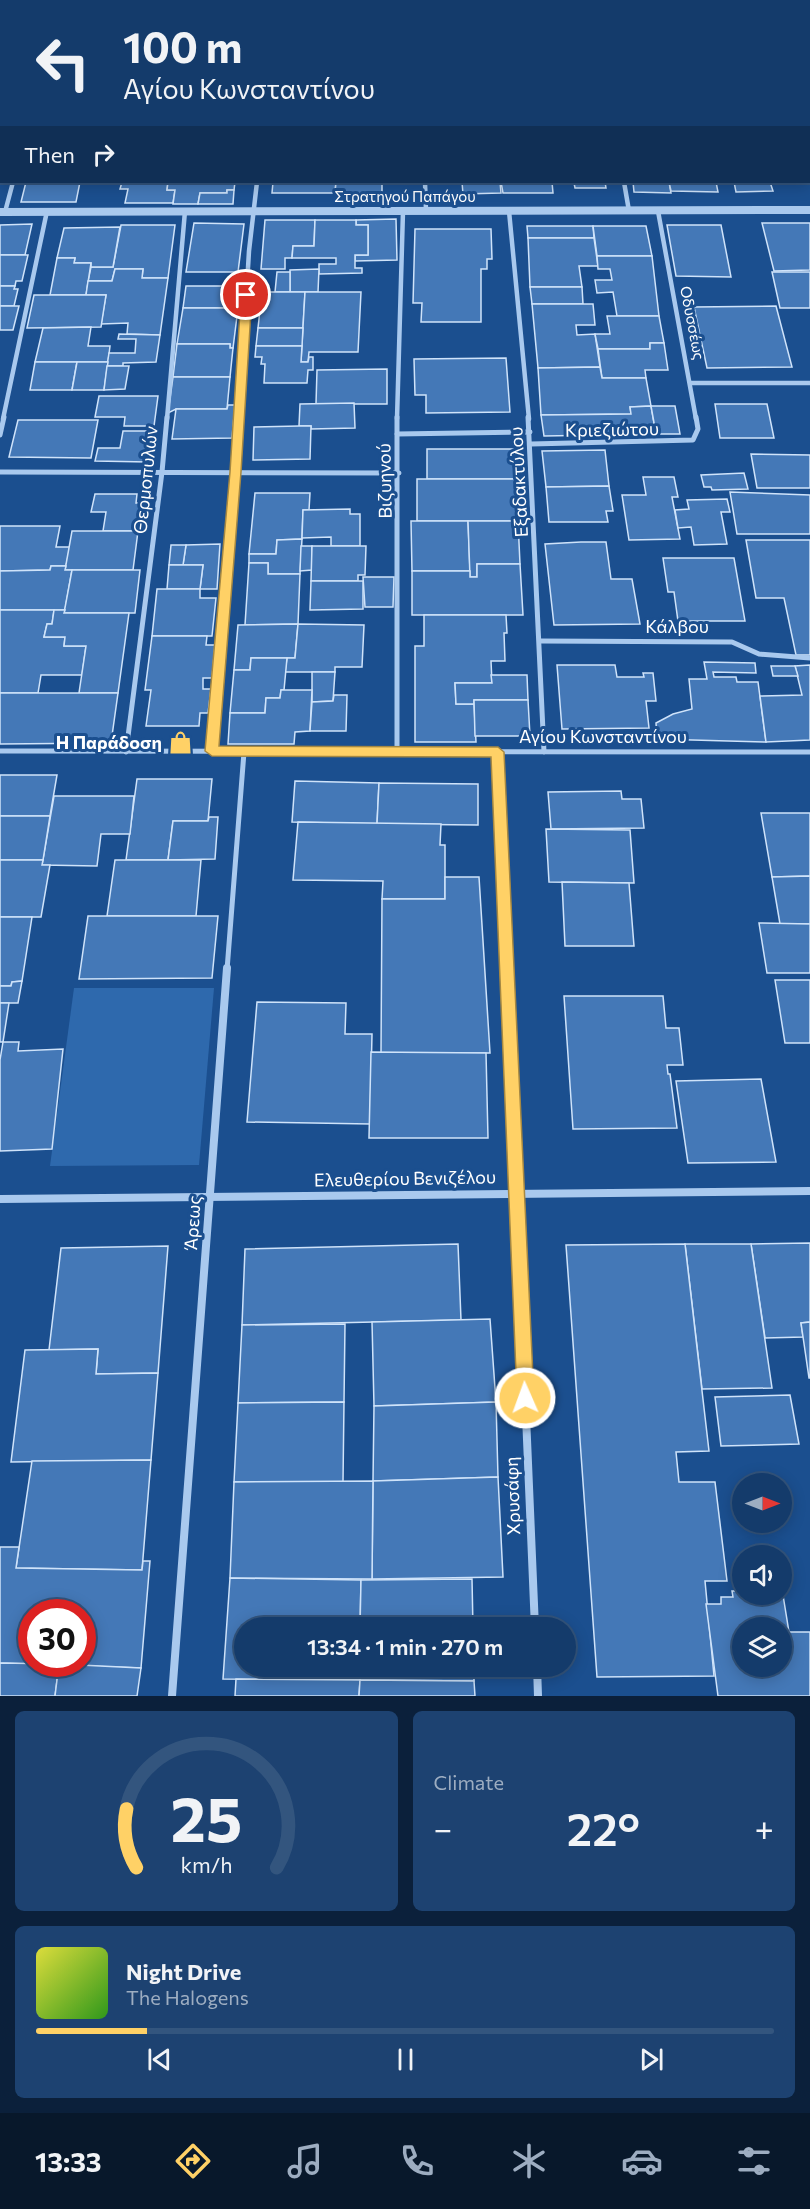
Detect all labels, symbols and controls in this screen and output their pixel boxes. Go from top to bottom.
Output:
text: 100 m [123,20,243,72]
icon: left [24,24,102,102]
text: Αγίου Κωνσταντίνου [123,72,375,105]
icon: right [87,138,120,171]
text: Then [24,141,75,168]
street label: Στρατηγού Παπάγου [334,187,476,205]
pin [220,269,271,320]
icon: arrive [229,278,262,311]
street label: Οδυσσέως [677,284,709,361]
street label: Κριεζιώτου [565,417,659,441]
street label: Θερμοπυλών [128,425,162,535]
street label: Εξαδακτύλου [504,426,532,538]
street label: Βιζυηνού [372,443,396,519]
street label: Κάλβου [645,615,709,637]
street label: Αγίου Κωνσταντίνου [519,725,687,747]
shop icon: Η Παράδοση [167,730,193,756]
place label: Η Παράδοση [56,731,162,753]
street label: Ελευθερίου Βενιζέλου [314,1165,496,1191]
street label: Άρεως [179,1195,205,1252]
position arrow [493,1366,557,1430]
street label: Χρυσάφη [500,1456,524,1536]
north arrow [732,1473,792,1533]
map controls [732,1473,792,1677]
button: sound [732,1545,792,1605]
speed limit sign: 30 [18,1599,96,1677]
button: layers [732,1617,792,1677]
text: 13:34 · 1 min · 270 m [307,1633,503,1660]
text: Climate [434,1770,504,1794]
text: 25 [170,1779,242,1855]
text: 22° [567,1800,640,1855]
text: − [434,1807,452,1848]
text: + [755,1807,774,1848]
text: km/h [180,1851,232,1877]
text: Night Drive [126,1958,241,1985]
text: The Halogens [126,1985,249,2009]
icon: previous [143,2043,176,2076]
icon: pause [389,2043,422,2076]
icon: next [635,2043,668,2076]
icon: directions [172,2140,214,2182]
icon: music [284,2140,326,2182]
icon: phone [396,2140,438,2182]
icon: climate [508,2140,550,2182]
icon: car [621,2140,663,2182]
icon: filters [733,2140,775,2182]
text: 13:33 [35,2145,101,2178]

